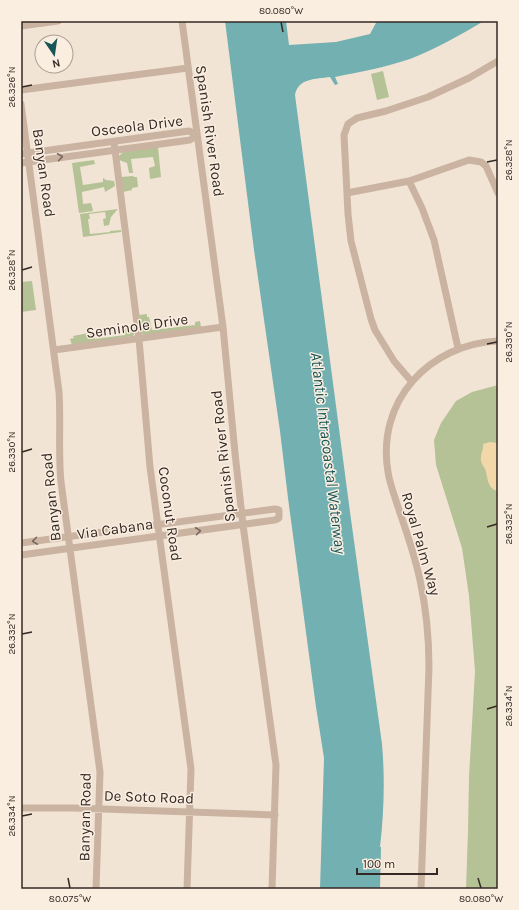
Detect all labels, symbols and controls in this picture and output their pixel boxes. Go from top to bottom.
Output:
text: 80.080°W [259,5,303,17]
north arrow [34,34,74,74]
text: N [51,56,61,70]
street label: Spanish River Road [192,64,228,198]
text: 26.326°N [6,67,18,107]
street label: Osceola Drive [90,111,184,141]
street label: Banyan Road [29,128,59,218]
text: 26.328°N [503,139,515,181]
one-way arrow [57,153,63,162]
text: 26.328°N [6,249,18,291]
street label: Seminole Drive [85,310,189,342]
text: 26.330°N [503,321,515,363]
water label: Atlantic Intracoastal Waterway [307,351,350,556]
street label: Spanish River Road [207,389,239,523]
text: 26.330°N [6,431,18,473]
street label: Banyan Road [37,452,65,542]
street label: Coconut Road [154,466,186,562]
street label: Royal Palm Way [398,490,444,598]
text: 26.332°N [503,503,515,545]
street label: Via Cabana [76,515,154,543]
one-way arrow [195,527,201,536]
one-way arrow [32,536,38,545]
text: 26.332°N [6,613,18,655]
text: 26.334°N [503,686,515,726]
street label: Banyan Road [75,772,95,862]
street label: De Soto Road [104,786,194,808]
text: 26.334°N [6,796,18,836]
scale bar [357,850,437,876]
text: 100 m [363,857,395,871]
text: 80.075°W [49,893,91,905]
text: 80.080°W [459,893,503,905]

